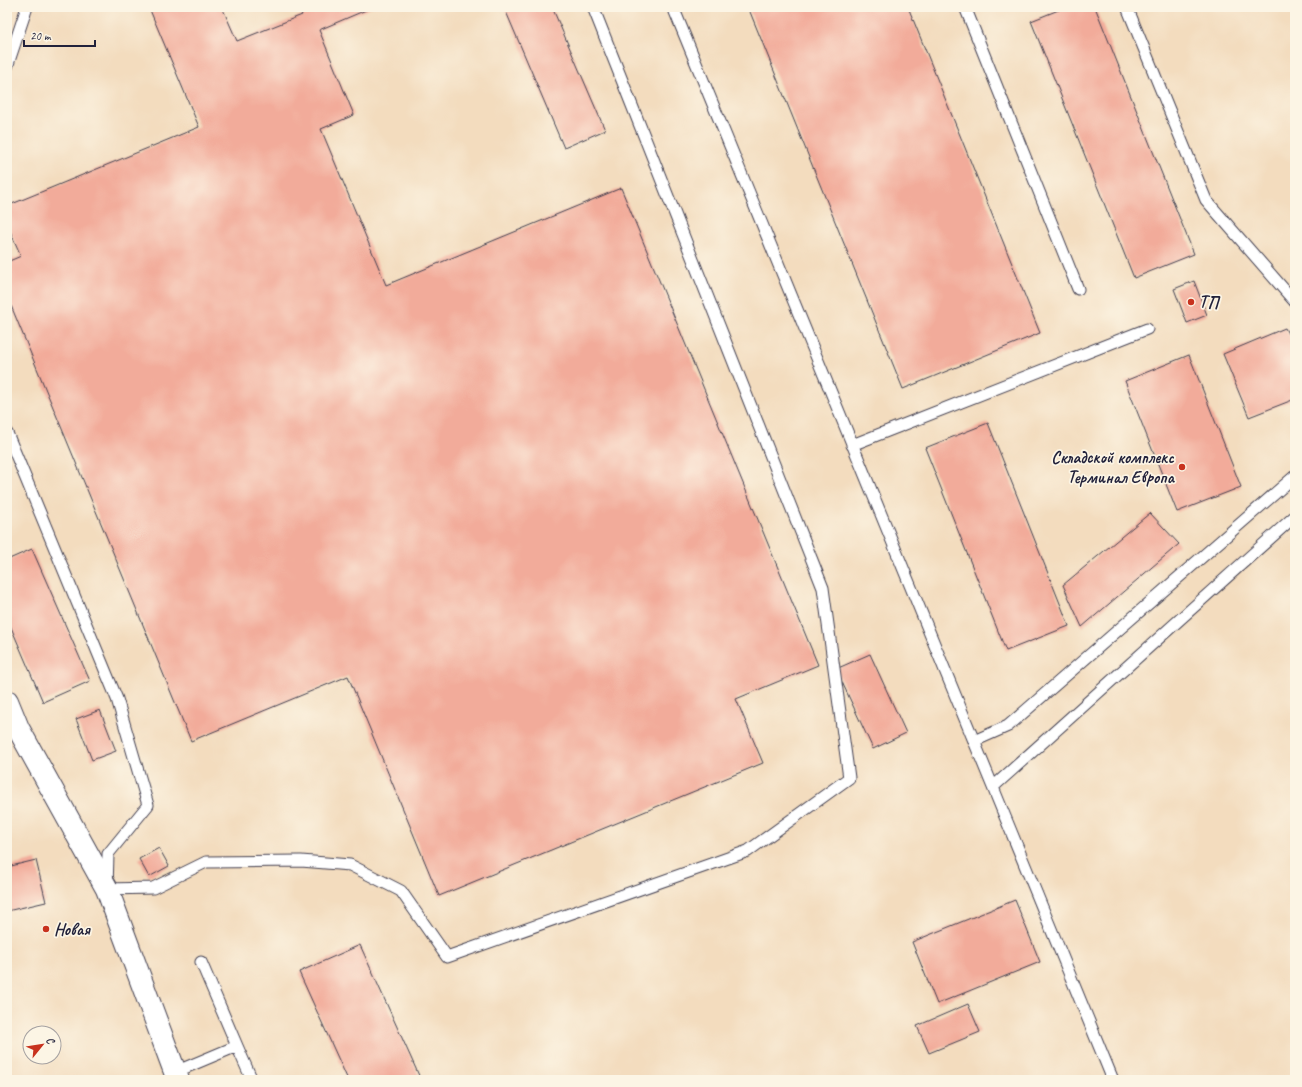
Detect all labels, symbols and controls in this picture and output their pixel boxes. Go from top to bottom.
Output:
scale bar [24,22,95,48]
text: 20 m [30,28,52,44]
place label: ТП [1199,292,1221,313]
marker: ТП [1186,297,1196,307]
place label: Складской комплекс Терминал Европа [1051,447,1176,488]
marker: Складской комплекс Терминал Европа [1177,462,1187,472]
place label: Новая [54,919,91,940]
marker: Новая [41,924,51,934]
north arrow [22,1025,62,1065]
text: С [43,1034,59,1047]

